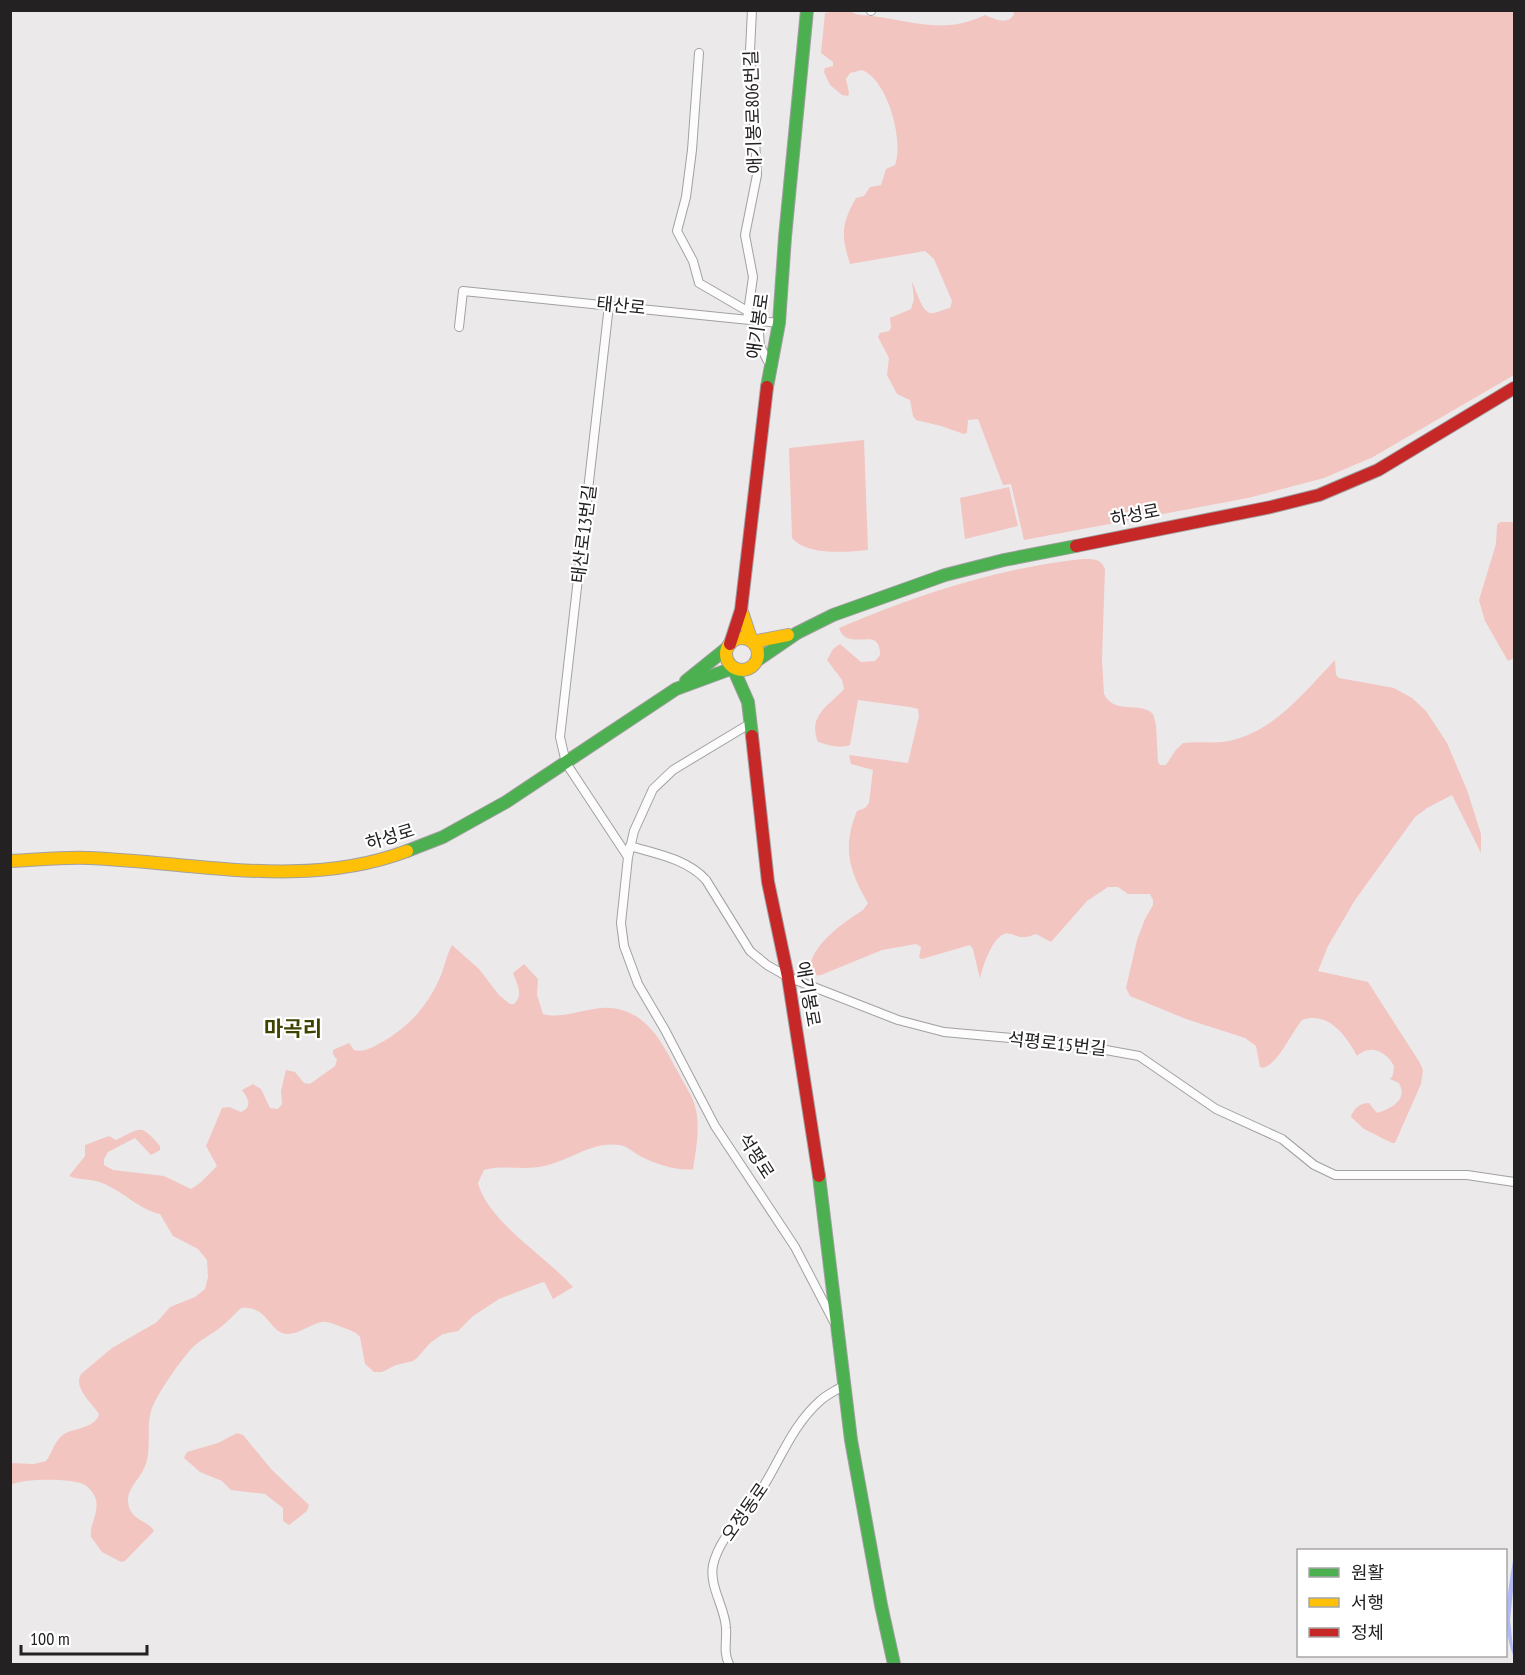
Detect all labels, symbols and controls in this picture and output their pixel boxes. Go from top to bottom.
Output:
street label: 애기봉로806번길 [739,50,766,174]
street label: 태산로 [595,291,647,320]
street label: 애기봉로 [742,292,774,360]
street label: 태산로13번길 [566,483,601,584]
street label: 하성로 [1108,498,1161,531]
street label: 하성로 [363,818,417,855]
street label: 애기봉로 [791,959,826,1029]
district label: 마곡리 [264,1015,322,1042]
street label: 석평로15번길 [1007,1027,1107,1060]
street label: 석평로 [733,1129,780,1183]
street label: 오정동로 [716,1478,773,1545]
legend [1297,1549,1507,1657]
text: 원활 [1351,1561,1384,1584]
text: 서행 [1351,1591,1384,1614]
scale bar [21,1618,147,1656]
text: 정체 [1351,1621,1384,1644]
text: 100 m [30,1627,70,1650]

